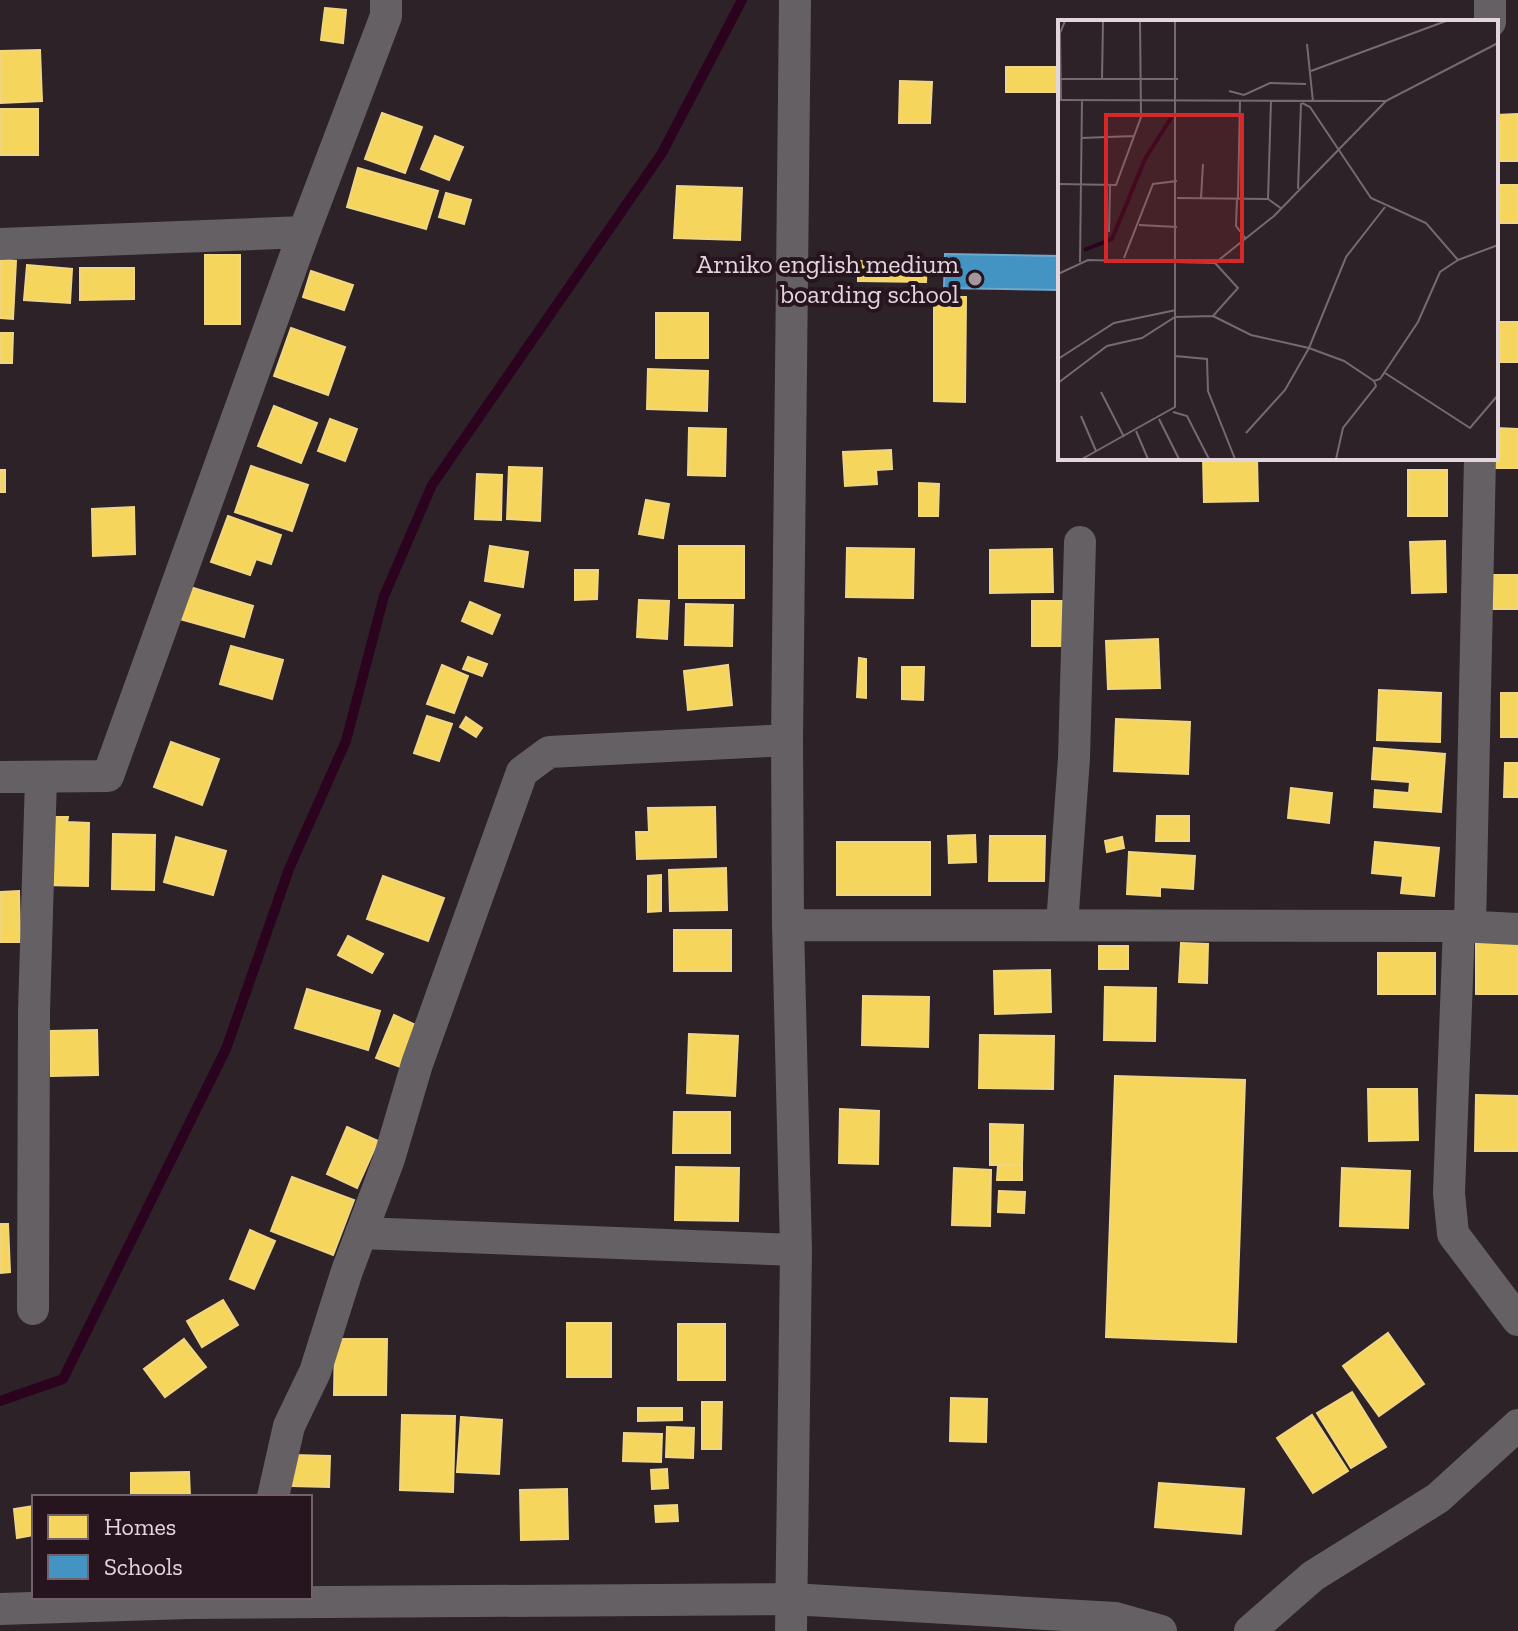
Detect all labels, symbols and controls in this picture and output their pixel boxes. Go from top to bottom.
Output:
inset map [1058,20,1498,460]
place label: Arniko english medium boarding school [696,248,960,310]
marker: Arniko english medium boarding school [966,270,984,288]
legend [32,1495,312,1599]
text: Homes [104,1512,176,1541]
text: Schools [104,1552,183,1581]

